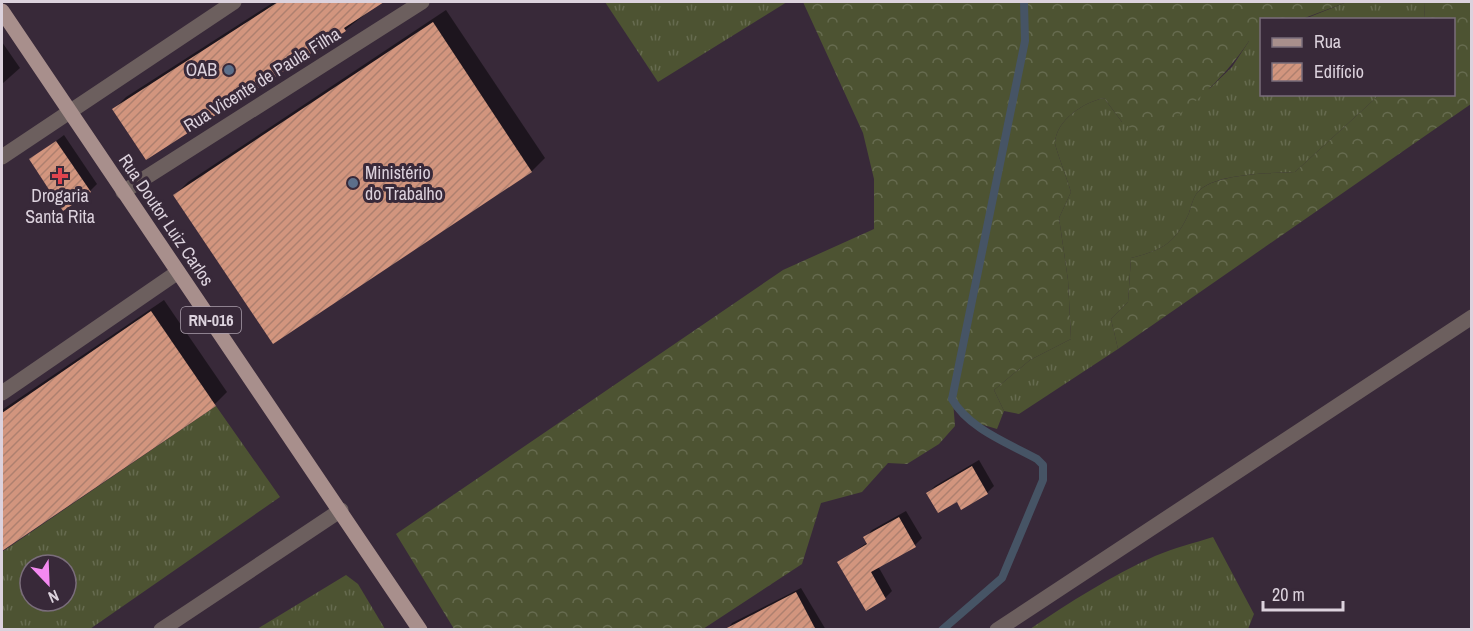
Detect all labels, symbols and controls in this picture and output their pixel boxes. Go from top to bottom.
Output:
legend [1260,18,1455,96]
street label: Rua Vicente de Paula Filha [179,21,345,138]
text: Rua [1314,29,1341,54]
place label: OAB [186,57,217,82]
text: Edifício [1314,59,1364,84]
marker: OAB [222,63,236,77]
street label: Rua Doutor Luiz Carlos [113,149,220,291]
place label: Ministério do Trabalho [365,160,443,206]
marker: Drogaria Santa Rita [53,169,67,183]
marker: Ministério do Trabalho [346,176,360,190]
place label: Drogaria Santa Rita [25,183,95,229]
road number: RN-016 [181,307,241,333]
north arrow [18,553,78,613]
scale bar [1263,574,1342,612]
text: 20 m [1272,582,1305,607]
text: N [45,585,63,609]

